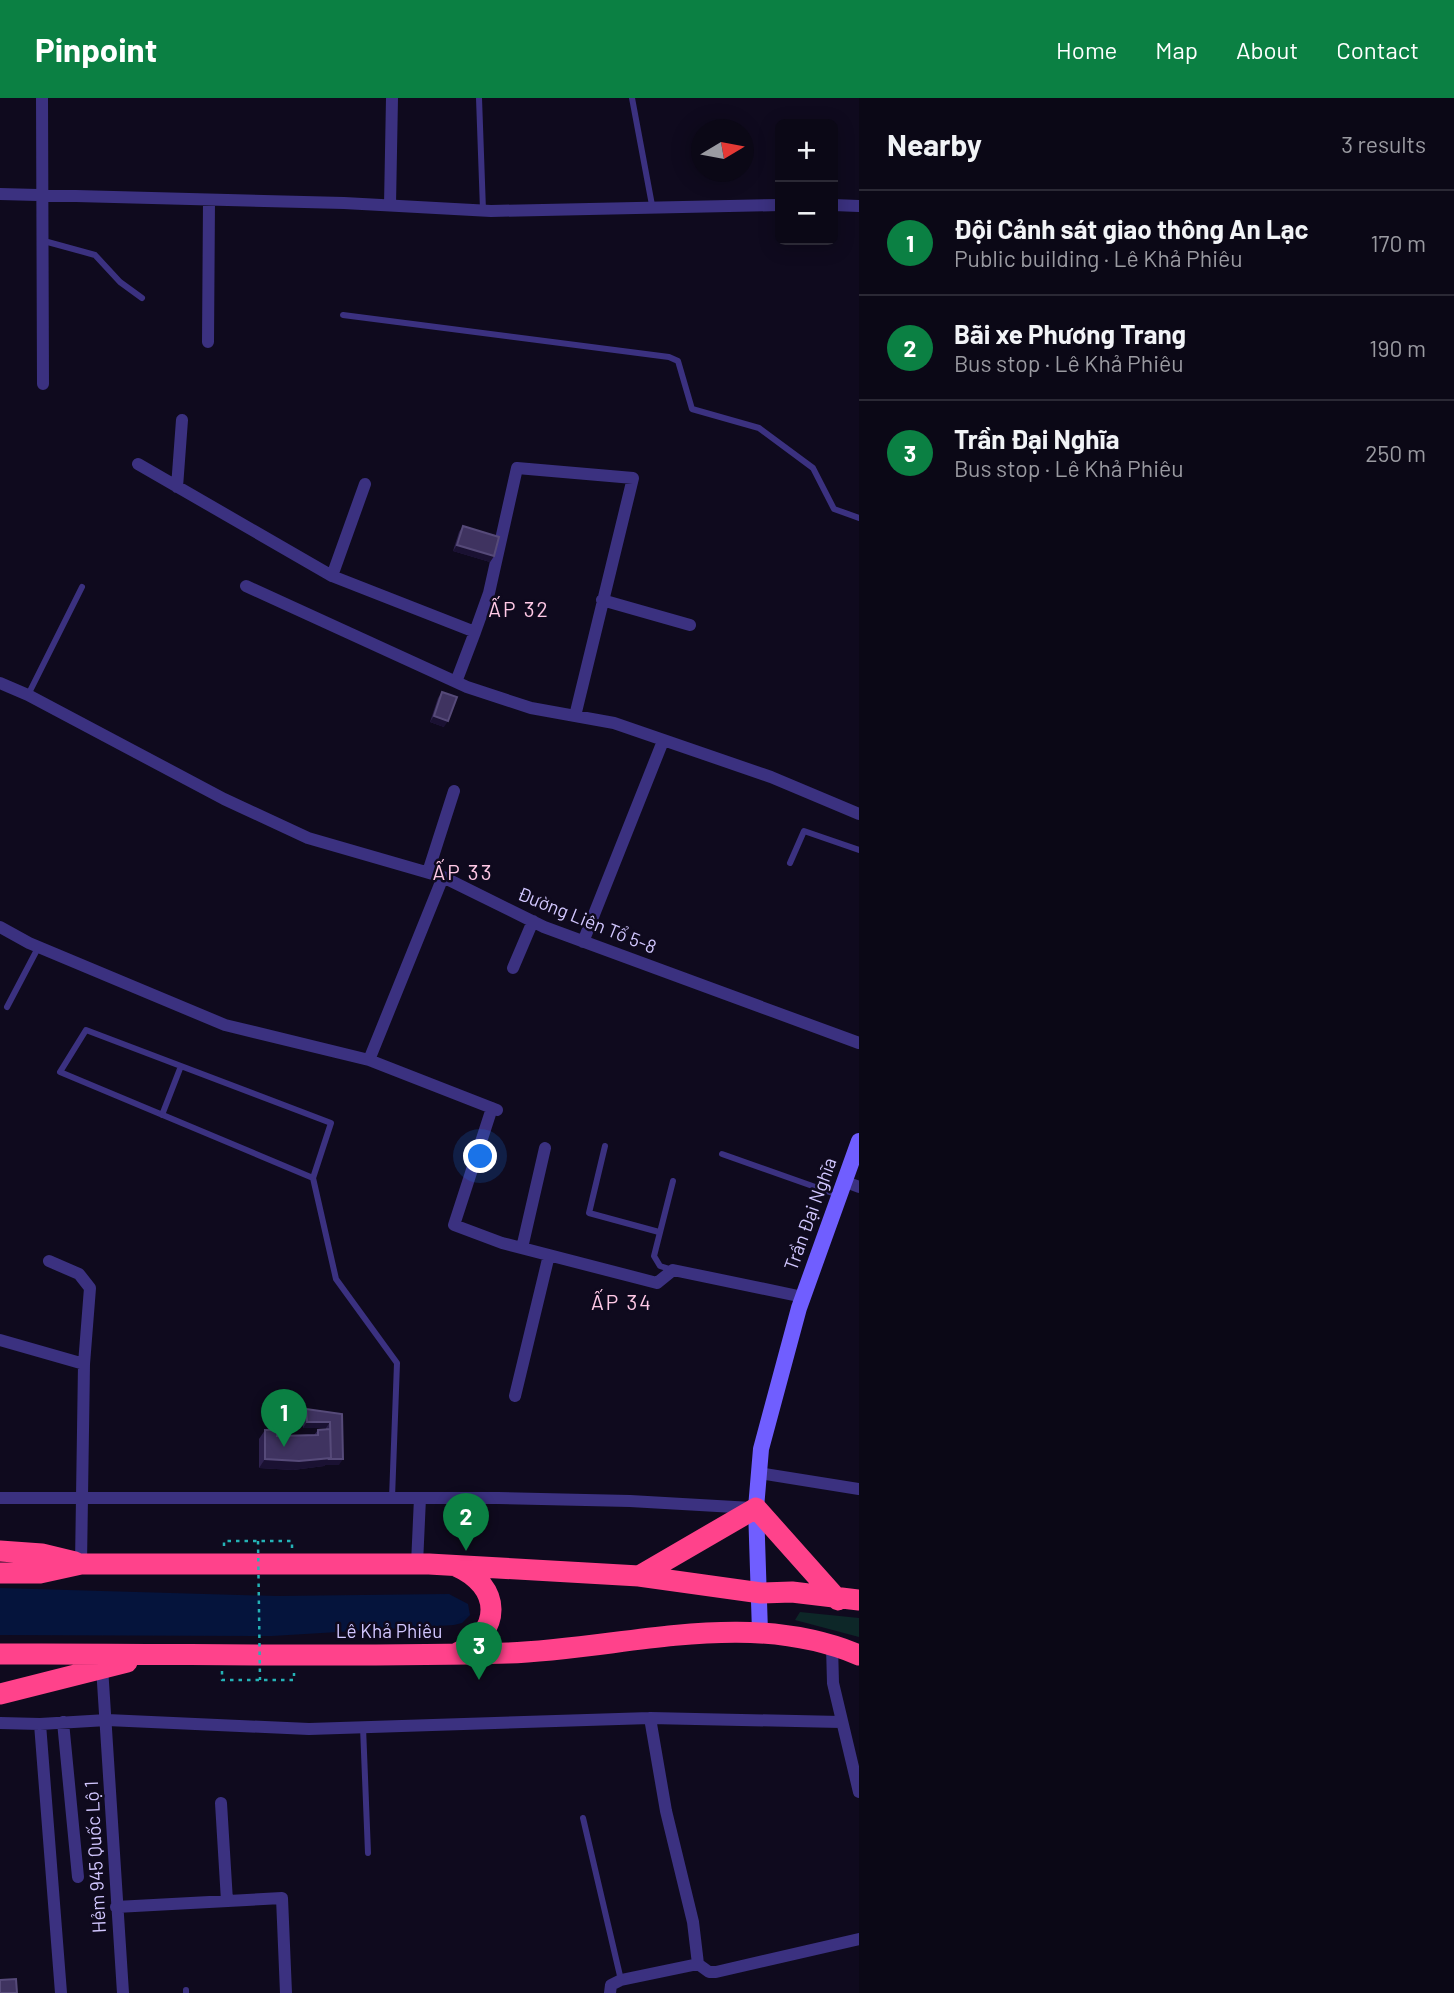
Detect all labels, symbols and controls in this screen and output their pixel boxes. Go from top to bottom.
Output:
text: Pinpoint [35,29,157,69]
text: Home [1056,35,1117,64]
text: Map [1155,35,1198,64]
text: About [1236,35,1298,64]
text: Contact [1336,35,1419,64]
north arrow [691,119,754,182]
map controls [775,119,838,245]
button: + [775,119,838,182]
text: Nearby [887,126,982,162]
text: 3 results [1341,130,1426,158]
button: − [775,182,838,245]
text: Đội Cảnh sát giao thông An Lạc [954,213,1308,244]
text: 1 [906,229,914,257]
text: 170 m [1370,229,1426,257]
text: Public building · Lê Khả Phiêu [954,244,1243,272]
text: Bãi xe Phương Trang [954,318,1186,349]
text: 2 [904,334,916,362]
text: 190 m [1369,334,1426,362]
text: Bus stop · Lê Khả Phiêu [954,349,1184,377]
text: Trần Đại Nghĩa [954,423,1119,454]
text: 3 [904,439,916,467]
text: 250 m [1365,439,1426,467]
text: Bus stop · Lê Khả Phiêu [954,454,1184,482]
district label: ẤP 32 [488,596,550,621]
district label: ẤP 33 [432,859,494,884]
street label: Đường Liên Tổ 5-8 [514,881,660,958]
your location [463,1139,497,1173]
street label: Trần Đại Nghĩa [778,1154,841,1273]
district label: ẤP 34 [591,1289,653,1314]
pin: 1 [261,1389,307,1447]
pin: 2 [443,1493,489,1551]
street label: Lê Khả Phiêu [336,1619,442,1642]
pin: 3 [456,1622,502,1680]
street label: Hẻm 945 Quốc Lộ 1 [79,1780,110,1934]

